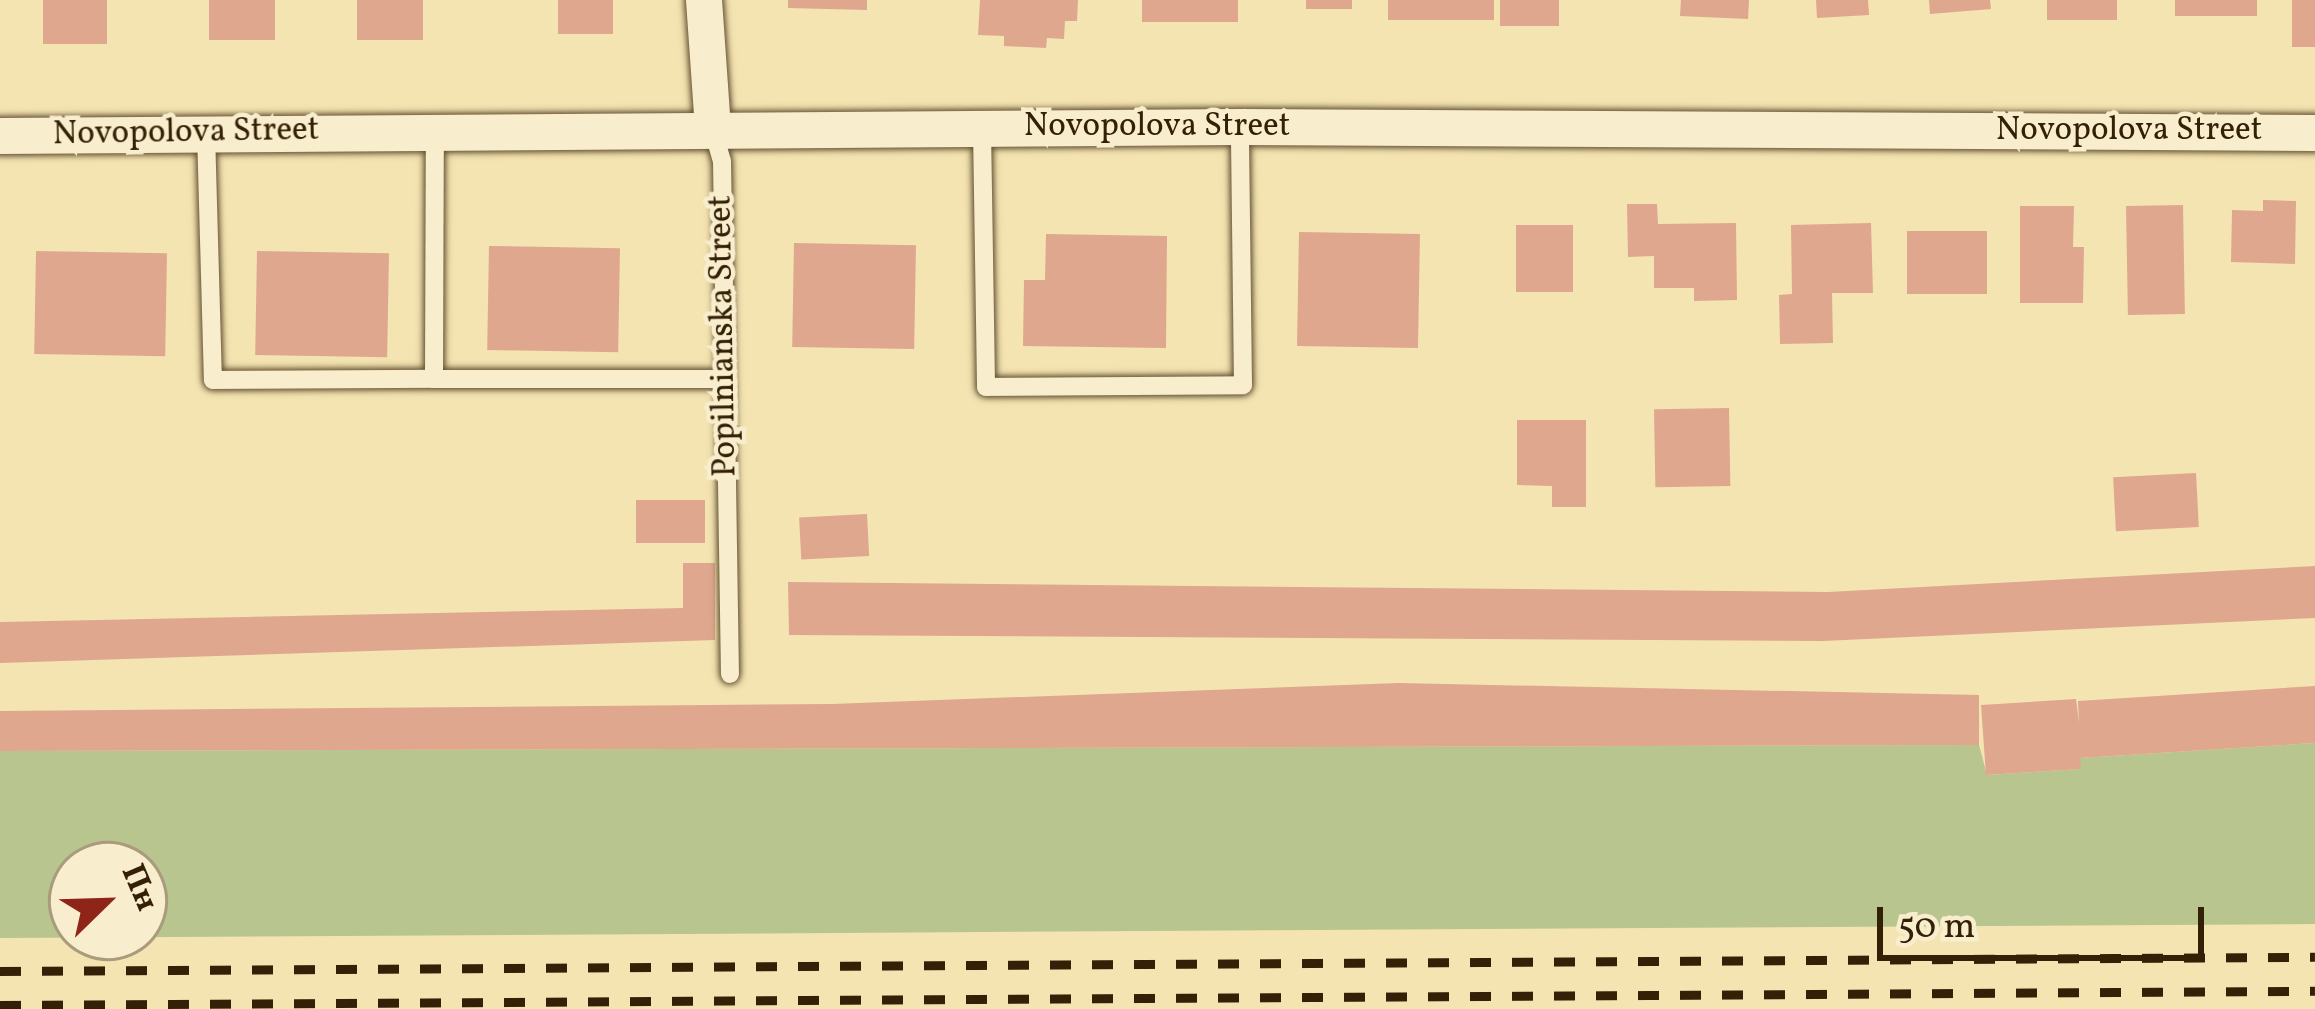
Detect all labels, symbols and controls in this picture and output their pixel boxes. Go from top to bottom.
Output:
street label: Novopolova Street [1024,108,1290,148]
street label: Novopolova Street [52,112,320,156]
street label: Novopolova Street [1996,112,2262,152]
street label: Popilnianska Street [703,195,747,477]
north arrow [48,841,168,961]
text: Пн [108,858,169,919]
scale bar [1883,883,2210,957]
text: 50 m [1898,903,1975,953]

